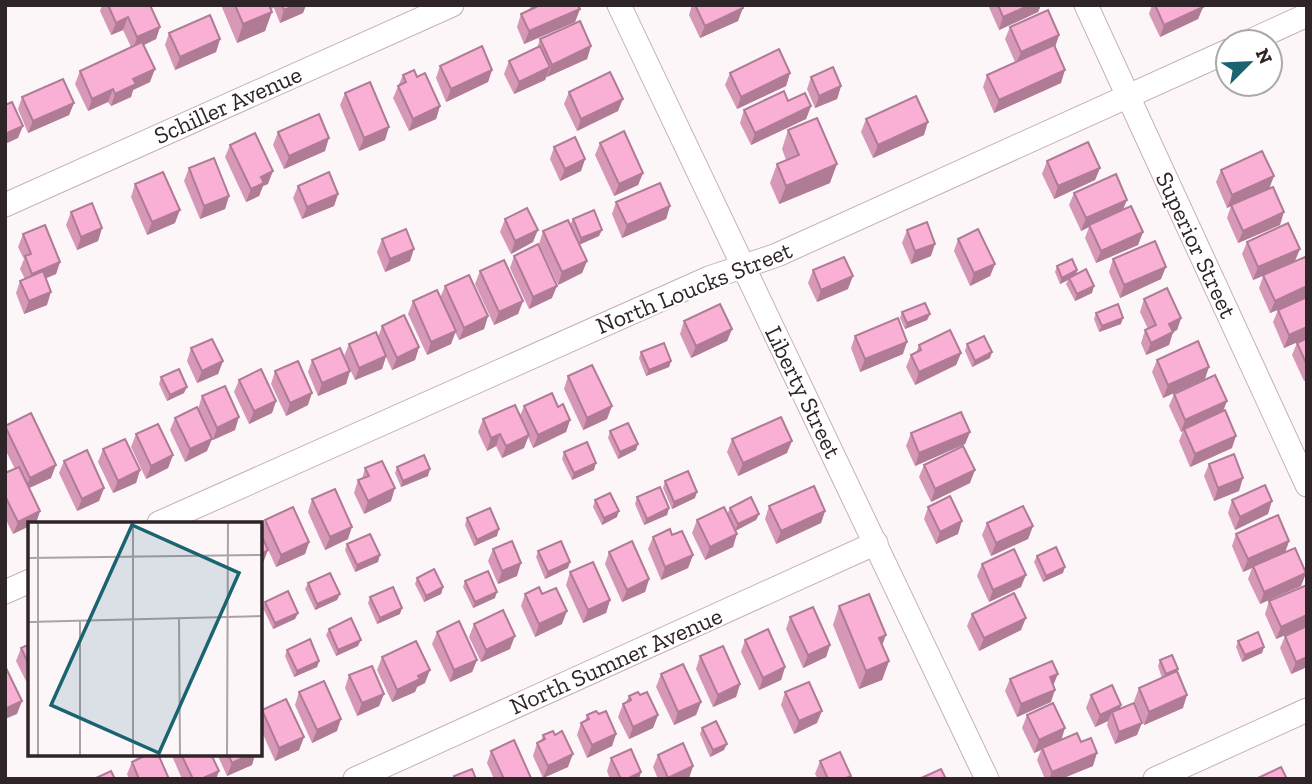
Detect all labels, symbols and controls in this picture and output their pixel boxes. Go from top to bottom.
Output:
north arrow [1214,28,1284,98]
text: N [1251,45,1278,68]
street label: Schiller Avenue [149,59,306,150]
street label: Superior Street [1150,167,1243,323]
street label: North Loucks Street [592,235,796,340]
street label: Liberty Street [759,321,848,463]
inset map [28,522,262,756]
street label: North Sumner Avenue [505,601,727,720]

